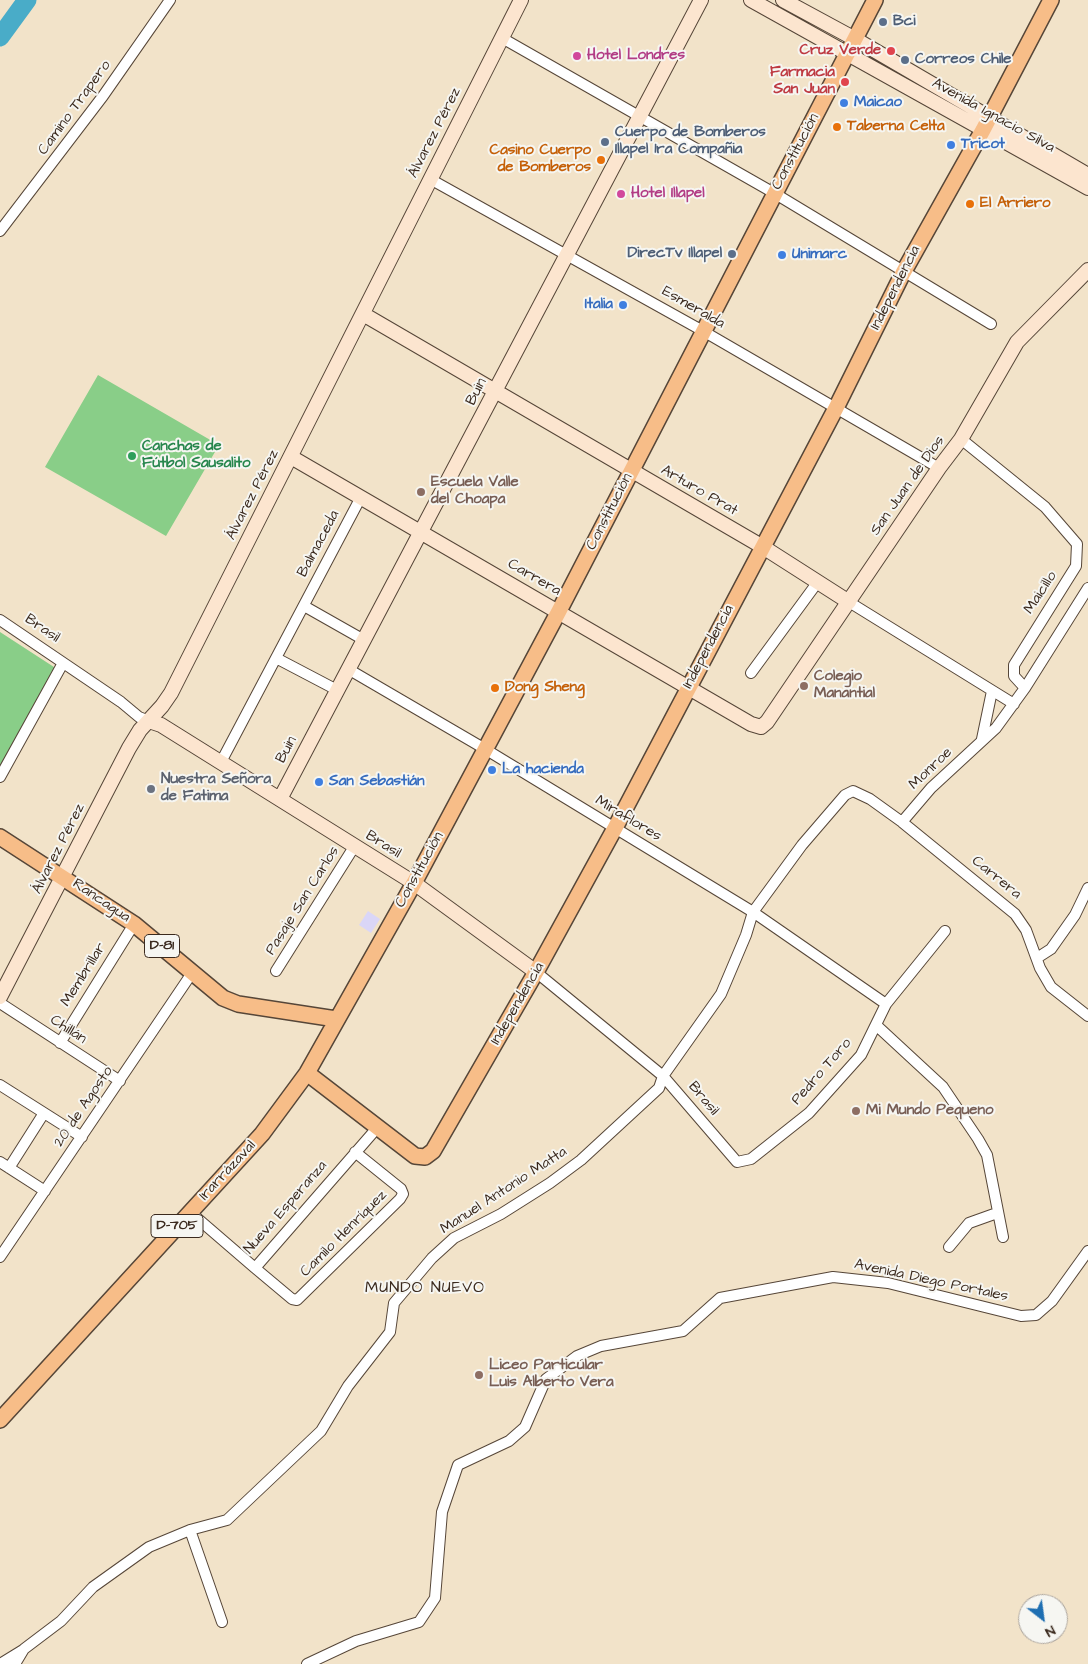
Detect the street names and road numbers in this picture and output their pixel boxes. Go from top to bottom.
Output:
street label: Camino Trapero [35,57,115,159]
street label: Avenida Ignacio Silva [928,75,1058,157]
street label: Álvarez Pérez [405,85,465,181]
street label: Constitución [768,111,824,193]
street label: Independencia [867,243,925,333]
street label: Esmeralda [658,283,728,333]
street label: Buin [463,375,491,409]
street label: San Juan de Dios [867,433,949,539]
street label: Álvarez Pérez [223,447,283,543]
street label: Arturo Prat [657,462,741,520]
street label: Constitución [583,471,637,553]
street label: Balmaceda [294,508,344,580]
street label: Carrera [504,555,564,601]
street label: Maicillo [1021,568,1061,618]
street label: Independencia [679,602,739,692]
street label: Brasil [21,611,63,647]
street label: Buin [272,733,302,767]
street label: Monroe [906,744,956,794]
street label: Miraflores [592,792,664,846]
street label: Álvarez Pérez [29,801,89,897]
street label: Brasil [362,827,404,863]
street label: Constitución [392,829,448,911]
street label: Pasaje San Carlos [262,843,344,959]
street label: Carrera [967,852,1025,904]
street label: Rancagua [69,875,133,927]
road number: D-81 [144,934,180,958]
street label: Membrillar [57,940,111,1010]
street label: Independencia [487,960,549,1048]
street label: Chillán [46,1012,90,1048]
street label: Pedro Toro [788,1035,856,1109]
street label: 20 de Agosto [50,1063,118,1151]
street label: Brasil [684,1078,722,1120]
street label: Irarrázaval [196,1137,260,1205]
street label: Manuel Antonio Matta [437,1143,571,1239]
street label: Nueva Esperanza [241,1158,331,1258]
street label: Camilo Henríquez [297,1187,391,1281]
road number: D-705 [151,1214,203,1238]
street label: Avenida Diego Portales [852,1256,1010,1306]

